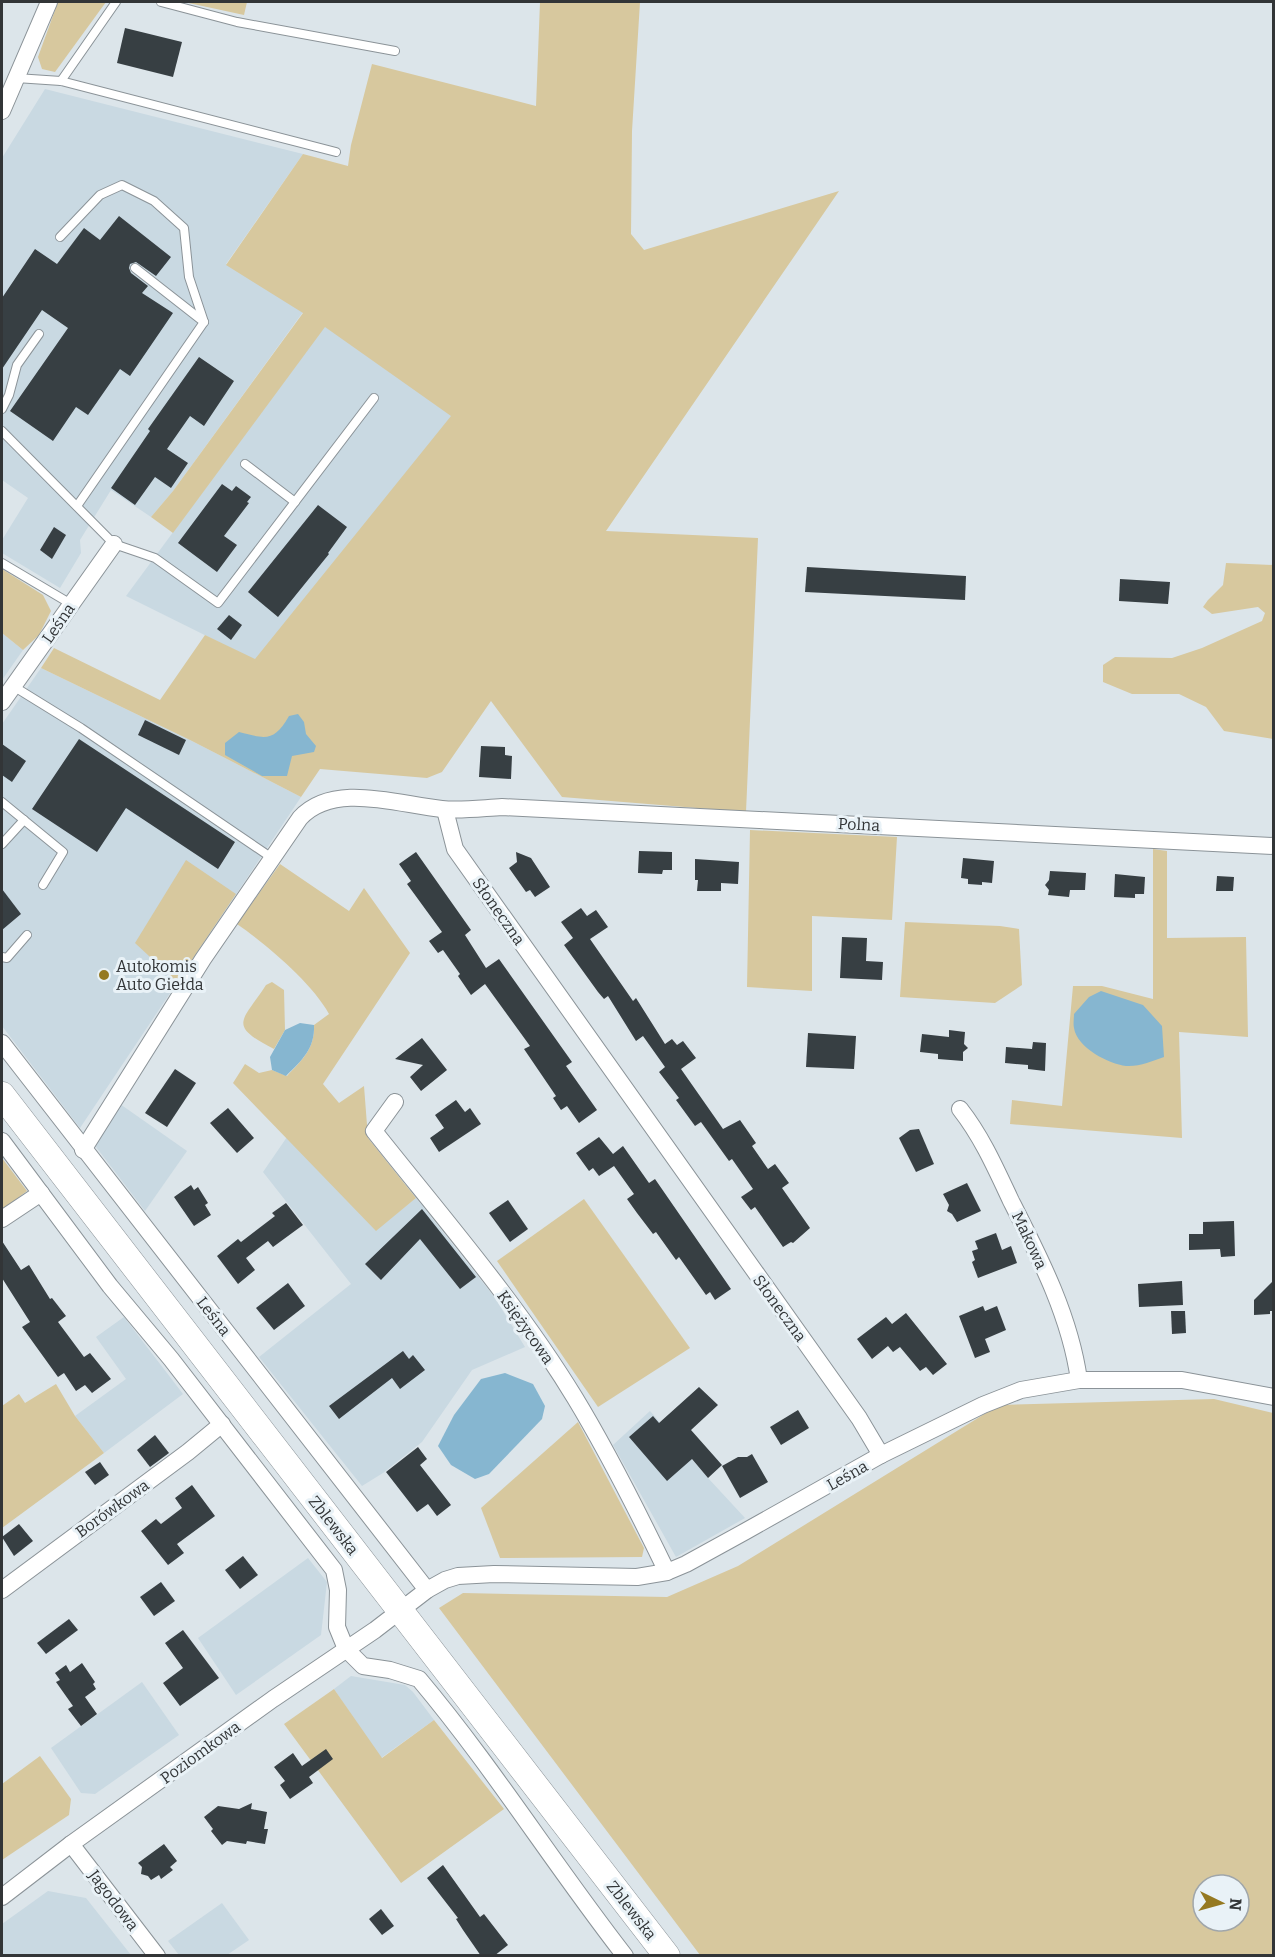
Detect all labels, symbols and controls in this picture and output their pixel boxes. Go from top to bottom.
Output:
street label: Leśna [38,600,79,647]
street label: Polna [838,814,881,835]
street label: Słoneczna [468,874,529,949]
place label: Autokomis Auto Giełda [116,957,204,994]
marker: Autokomis Auto Giełda [97,968,111,982]
street label: Makowa [1008,1208,1051,1272]
street label: Słoneczna [749,1271,810,1346]
street label: Księżycowa [493,1287,558,1368]
street label: Leśna [193,1293,235,1340]
street label: Leśna [823,1456,871,1494]
street label: Borówkowa [72,1475,153,1541]
street label: Zblewska [305,1492,363,1559]
street label: Poziomkowa [157,1717,244,1788]
street label: Jagodowa [84,1865,143,1935]
north arrow [1191,1873,1251,1933]
street label: Zblewska [603,1877,661,1944]
text: N [1225,1897,1245,1911]

